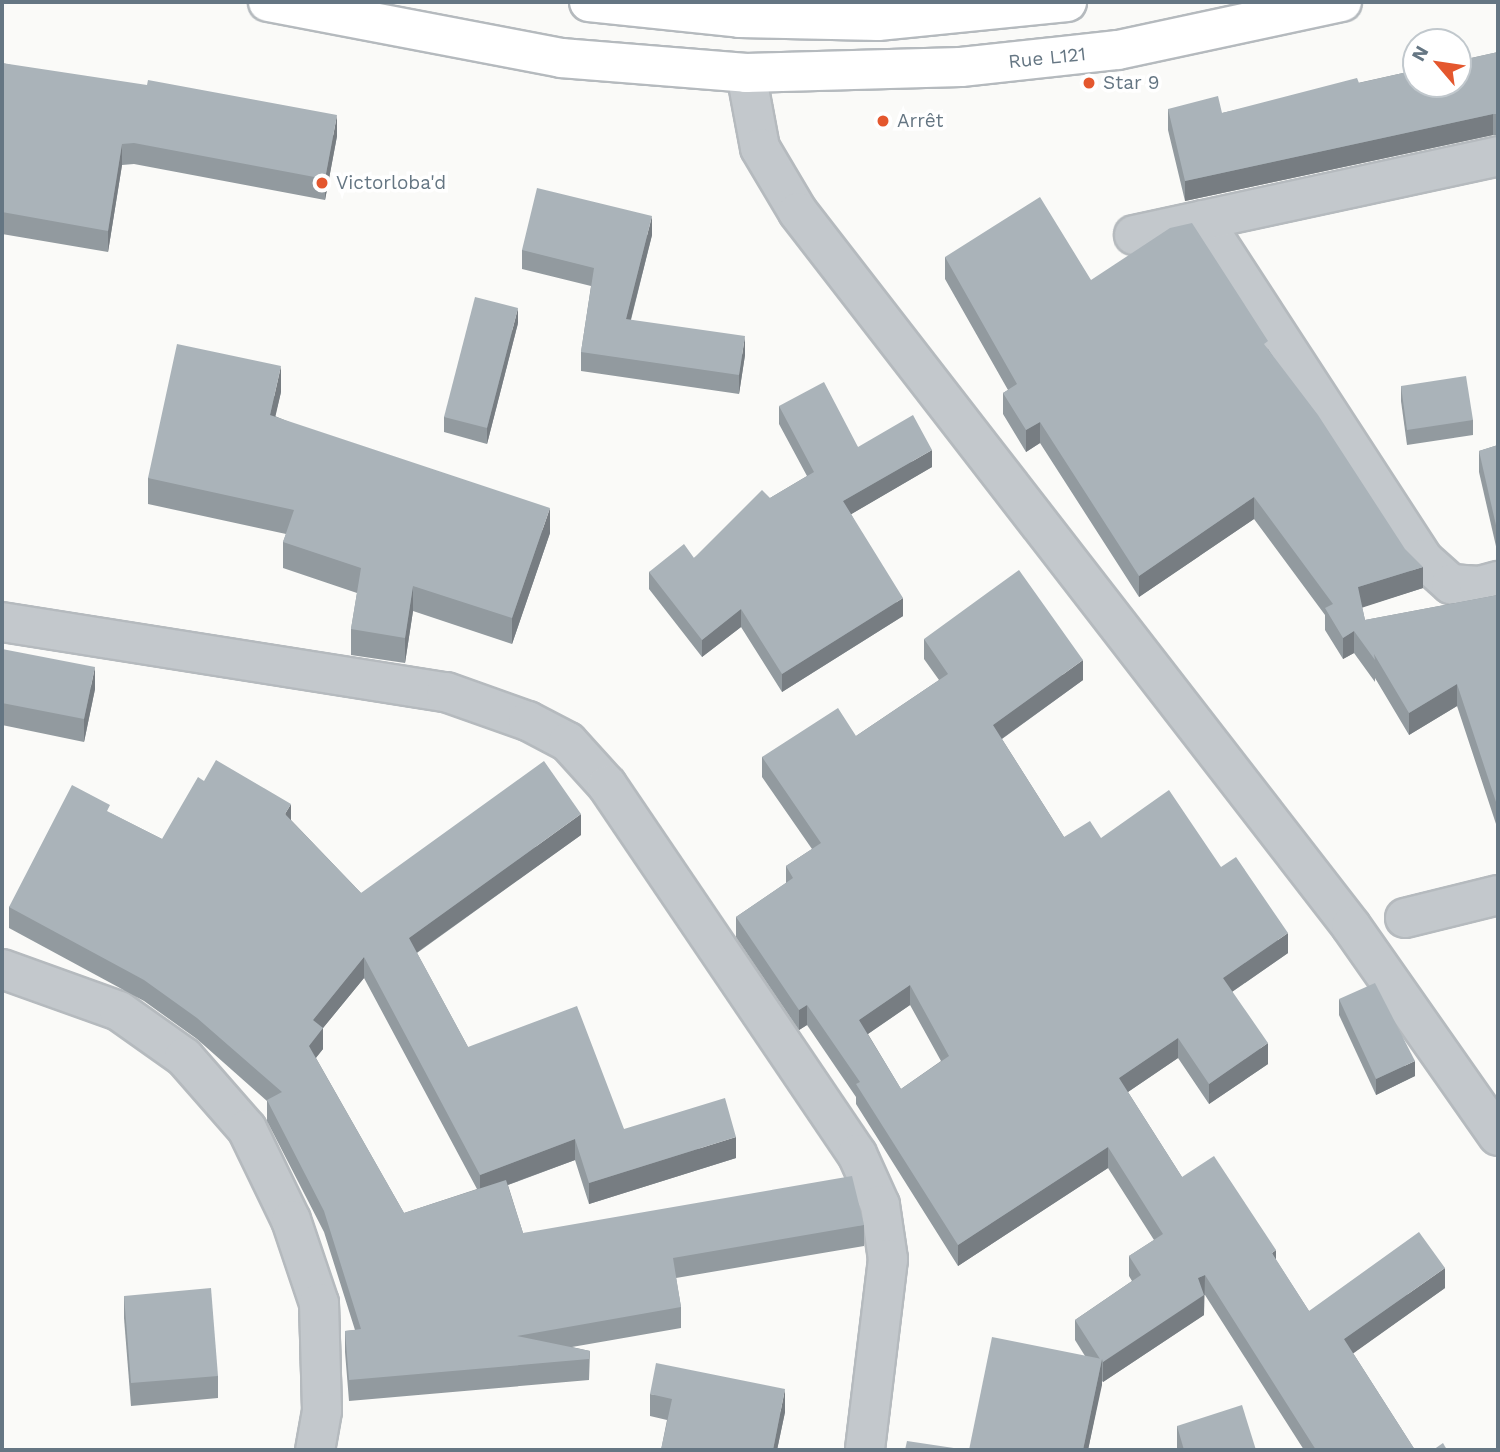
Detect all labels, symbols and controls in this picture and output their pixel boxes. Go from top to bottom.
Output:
north arrow [1402,28,1472,98]
text: N [1406,42,1433,65]
street label: Rue L121 [1007,43,1087,73]
place label: Star 9 [1103,72,1160,94]
marker: Star 9 [1081,75,1097,91]
place label: Arrêt [897,110,943,132]
marker: Arrêt [875,113,891,129]
place label: Victorloba'd [336,172,446,194]
marker: Victorloba'd [314,175,330,191]

